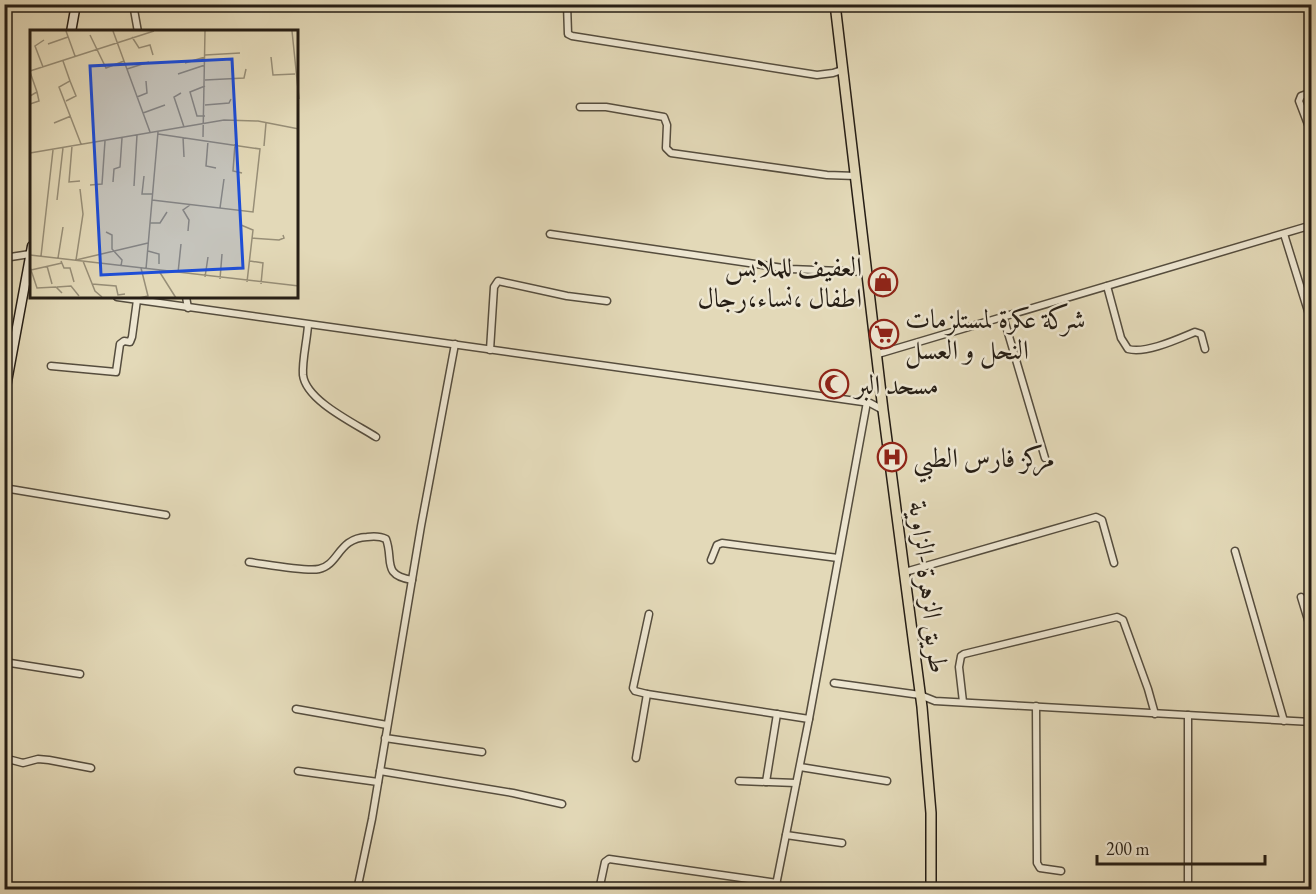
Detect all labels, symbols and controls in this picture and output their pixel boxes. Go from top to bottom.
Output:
inset map [30,30,298,298]
place label: العفيف للملابس اطفال ،نساء،رجال [698,249,862,315]
shop icon: العفيف للملابس اطفال ،نساء،رجال [867,266,899,298]
place label: شركة عكرة لمستلزمات النحل و العسل [905,301,1086,369]
supermarket icon: شركة عكرة لمستلزمات النحل و العسل [868,318,900,350]
place label: مسحد البر [852,367,939,402]
mosque icon: مسحد البر [818,368,850,400]
place label: مركز فارس الطبي [913,440,1055,483]
hospital icon: مركز فارس الطبي [876,441,908,473]
street label: طريق الزهرة -الزاوية [901,499,957,675]
scale bar [1097,828,1265,866]
text: 200 m [1106,837,1150,860]

